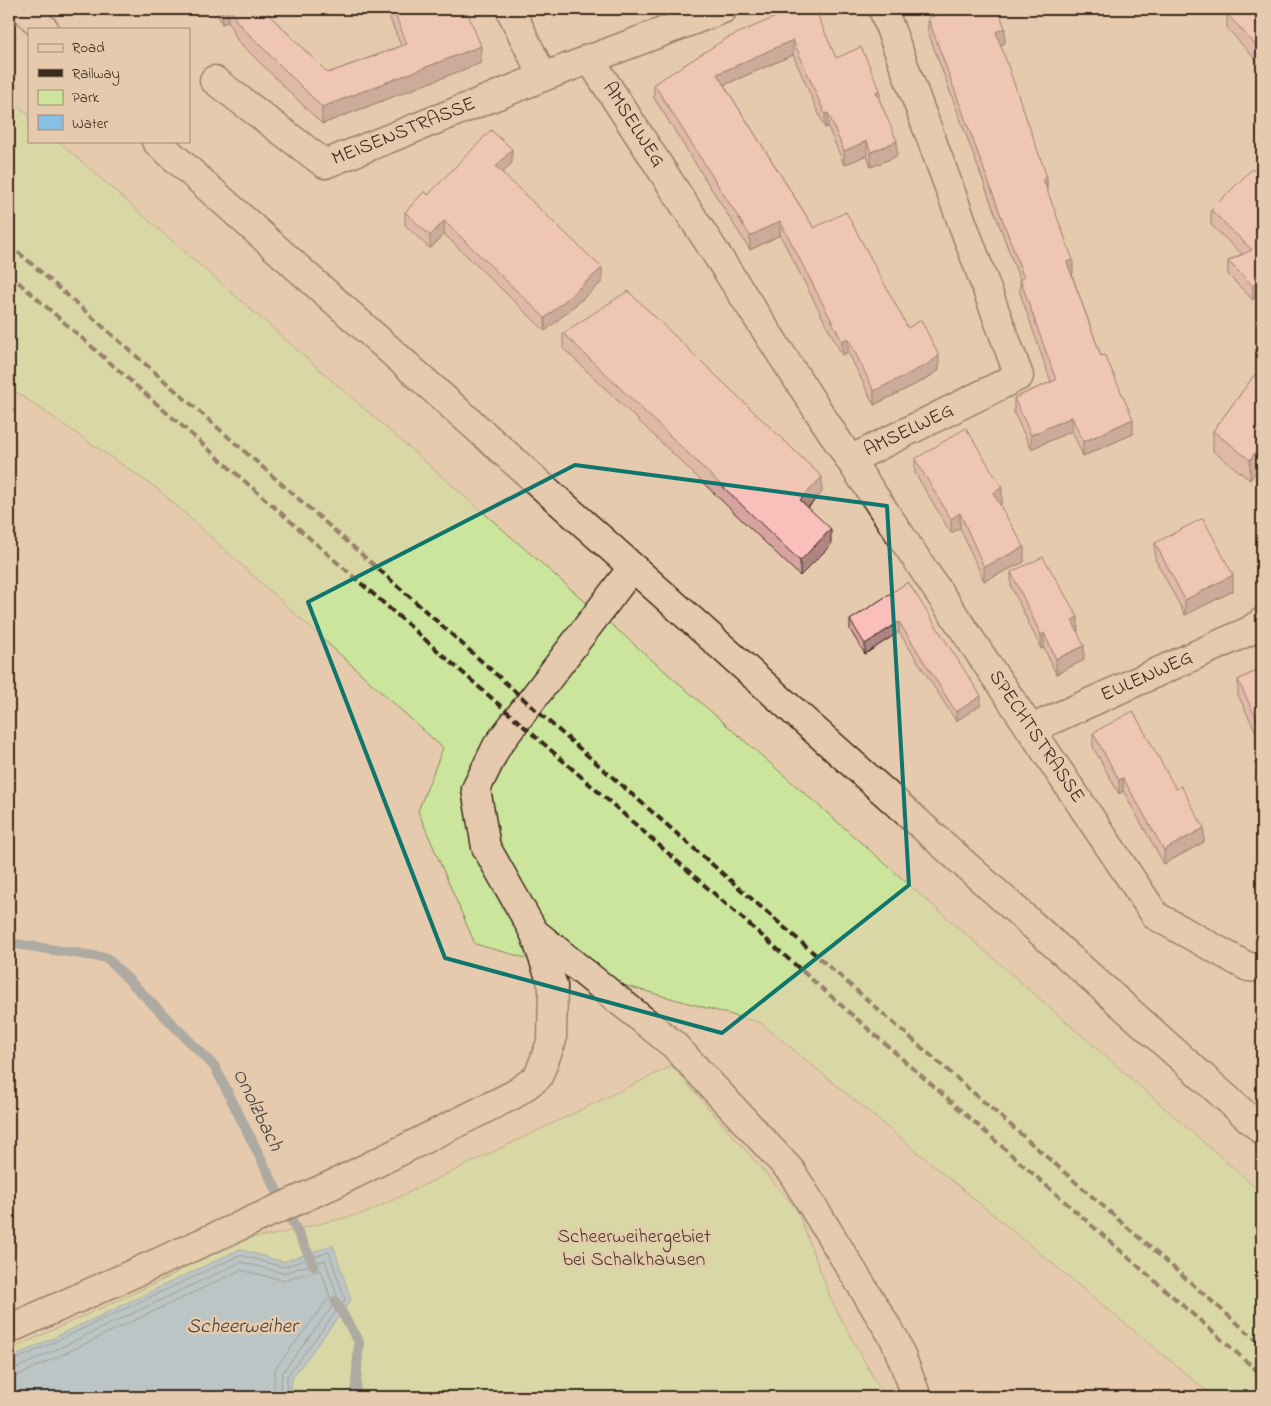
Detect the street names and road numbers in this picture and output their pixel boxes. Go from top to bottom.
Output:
street label: AMSELWEG [594,76,672,174]
street label: MEISENSTRASSE [328,90,480,174]
street label: AMSELWEG [859,397,959,465]
street label: EULENWEG [1096,644,1198,710]
street label: SPECHTSTRASSE [981,665,1091,809]

